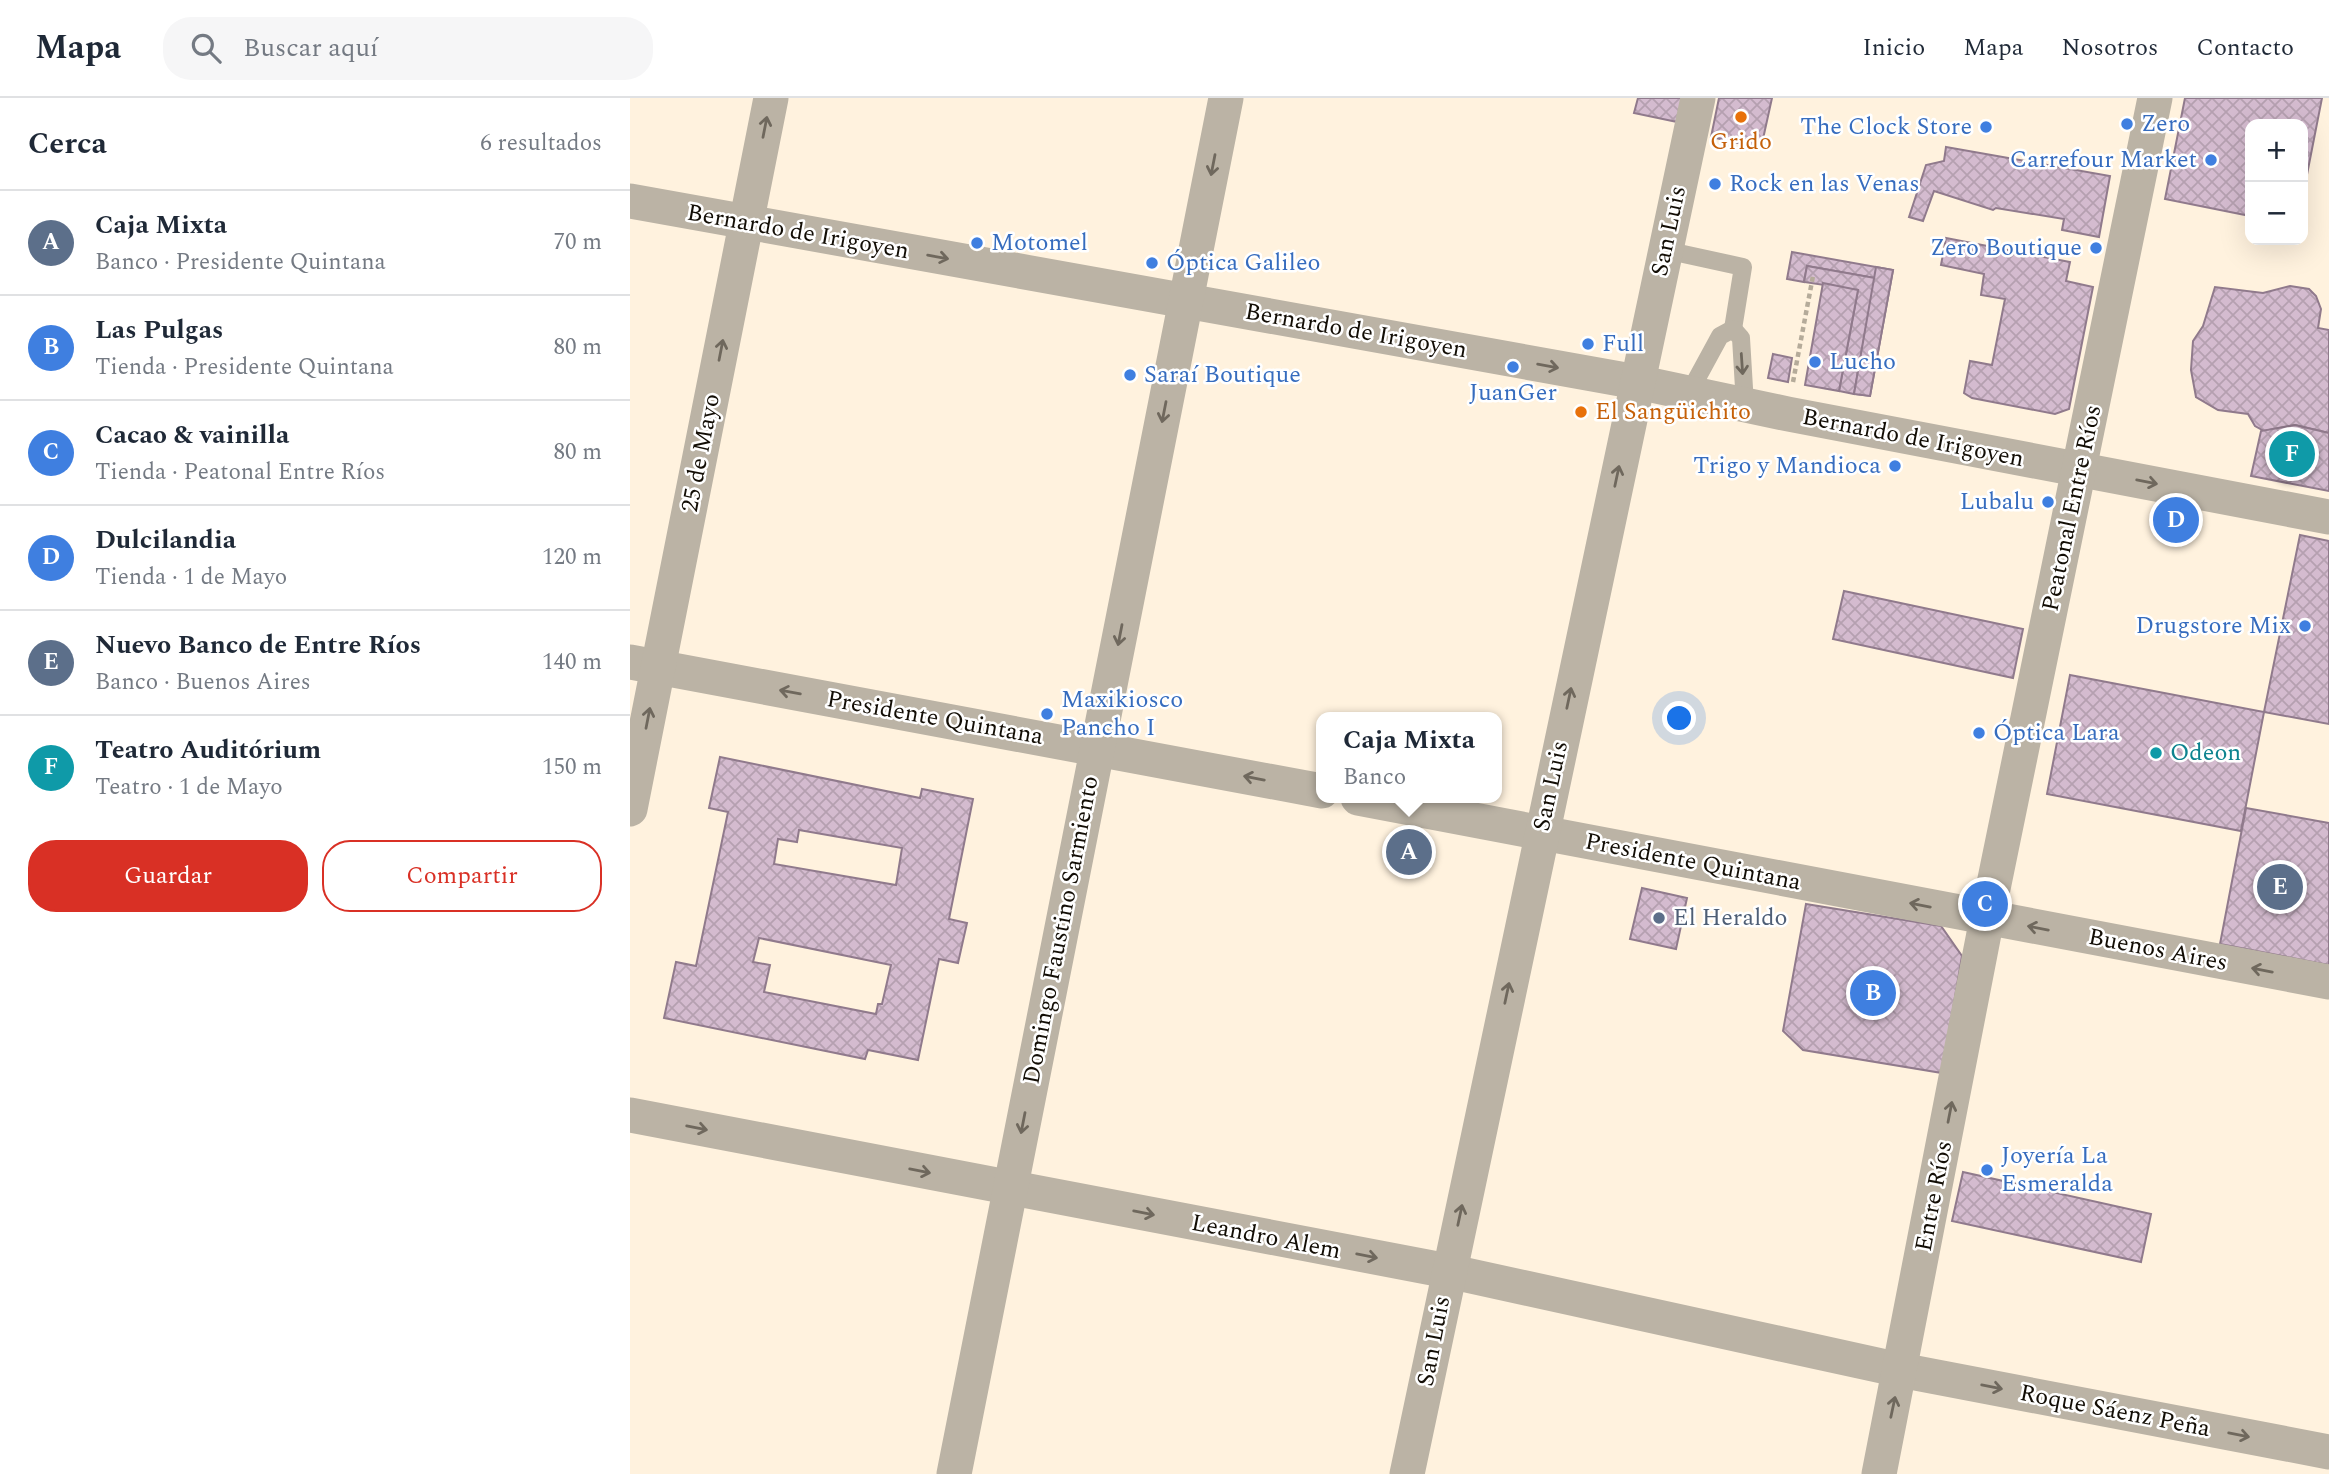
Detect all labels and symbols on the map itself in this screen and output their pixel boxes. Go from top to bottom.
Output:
place label: Zero [2141,106,2190,142]
marker: Grido [1733,109,1749,125]
place label: The Clock Store [1800,109,1972,145]
one-way arrow [759,116,773,139]
marker: Zero [2119,116,2135,132]
marker: The Clock Store [1978,119,1994,135]
place label: Grido [1710,124,1772,160]
place label: Carrefour Market [2010,142,2197,178]
marker: Carrefour Market [2203,152,2219,168]
one-way arrow [1206,153,1220,176]
place label: Rock en las Venas [1729,166,1920,202]
marker: Rock en las Venas [1707,176,1723,192]
street label: San Luis [1642,183,1696,279]
street label: Bernardo de Irigoyen [684,195,912,269]
place label: Motomel [991,225,1088,261]
place label: Zero Boutique [1930,230,2082,266]
marker: Motomel [969,235,985,251]
marker: Zero Boutique [2088,240,2104,256]
place label: Óptica Galileo [1166,245,1320,281]
one-way arrow [926,251,949,264]
marker: Óptica Galileo [1144,255,1160,271]
street label: Bernardo de Irigoyen [1242,294,1470,368]
place label: Full [1602,326,1644,362]
marker: Full [1580,336,1596,352]
one-way arrow [715,339,728,362]
place label: Lucho [1829,344,1896,380]
one-way arrow [1736,352,1749,375]
marker: Lucho [1807,354,1823,370]
place label: Saraí Boutique [1144,357,1301,393]
marker: JuanGer [1505,359,1521,375]
one-way arrow [1536,360,1559,373]
marker: Saraí Boutique [1122,367,1138,383]
place label: JuanGer [1469,375,1557,411]
street label: 25 de Mayo [672,391,730,515]
place label: El Sangüichito [1595,394,1751,430]
street label: Bernardo de Irigoyen [1799,399,2027,477]
one-way arrow [1157,400,1171,423]
street label: Peatonal Entre Ríos [2033,401,2111,615]
marker: El Sangüichito [1573,404,1589,420]
pin: F [2269,428,2315,480]
place label: Trigo y Mandioca [1693,448,1881,484]
marker: Trigo y Mandioca [1887,458,1903,474]
one-way arrow [1610,465,1624,488]
one-way arrow [2135,476,2158,489]
place label: Lubalu [1960,484,2034,520]
marker: Lubalu [2040,494,2056,510]
pin: D [2153,494,2199,546]
place label: Drugstore Mix [2135,608,2291,644]
marker: Drugstore Mix [2297,618,2313,634]
one-way arrow [1112,623,1126,646]
street label: Presidente Quintana [824,681,1046,755]
place label: Maxikiosco Pancho I [1061,682,1183,746]
one-way arrow [779,684,802,698]
one-way arrow [1563,687,1577,710]
your location [1662,701,1696,735]
marker: Maxikiosco Pancho I [1039,706,1055,722]
one-way arrow [642,707,655,730]
place label: Óptica Lara [1993,715,2120,751]
marker: Óptica Lara [1971,725,1987,741]
place label: Odeon [2170,735,2241,771]
street label: San Luis [1524,738,1578,834]
marker: Odeon [2148,745,2164,761]
one-way arrow [1244,771,1266,784]
street label: Domingo Faustino Sarmiento [1013,773,1109,1087]
street label: Presidente Quintana [1582,823,1804,901]
pin: A [1386,826,1432,878]
pin: E [2257,861,2303,913]
pin: C [1962,878,2008,930]
one-way arrow [1909,898,1932,911]
place label: El Heraldo [1673,900,1788,936]
marker: El Heraldo [1651,910,1667,926]
street label: Buenos Aires [2085,919,2231,981]
one-way arrow [2027,920,2050,934]
one-way arrow [2251,962,2274,976]
pin: B [1850,967,1896,1019]
one-way arrow [1500,982,1514,1005]
one-way arrow [1944,1101,1957,1124]
one-way arrow [1016,1111,1029,1134]
one-way arrow [685,1121,708,1135]
street label: Entre Ríos [1906,1137,1962,1255]
place label: Joyería La Esmeralda [2001,1138,2113,1202]
marker: Joyería La Esmeralda [1979,1162,1995,1178]
one-way arrow [908,1164,931,1178]
one-way arrow [1453,1204,1467,1227]
street label: Leandro Alem [1188,1205,1344,1269]
one-way arrow [1132,1207,1155,1221]
one-way arrow [1355,1250,1378,1263]
street label: San Luis [1408,1293,1460,1389]
street label: Roque Sáenz Peña [2017,1375,2214,1447]
one-way arrow [1980,1381,2003,1395]
one-way arrow [1886,1396,1900,1419]
one-way arrow [2227,1429,2250,1442]

